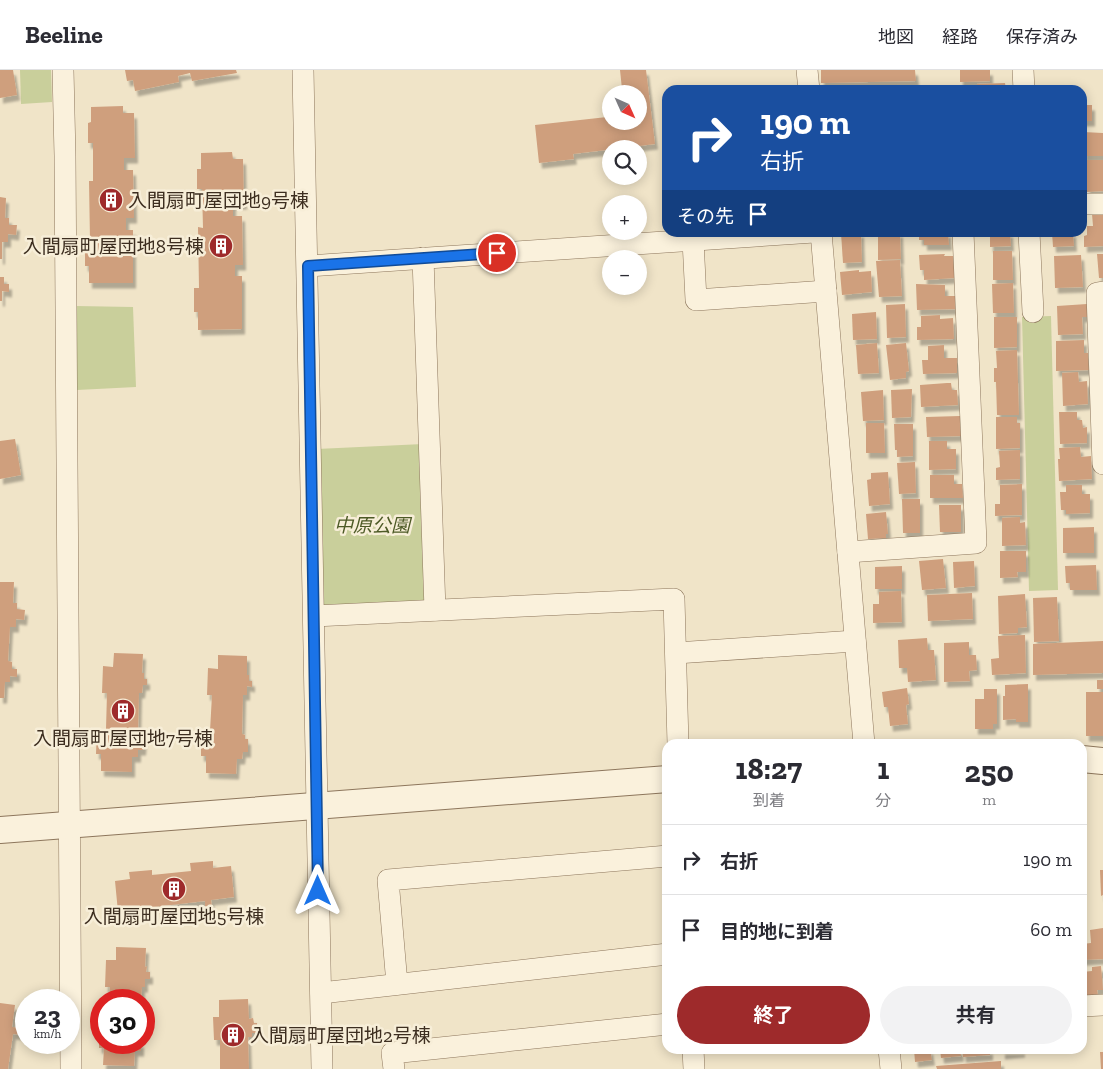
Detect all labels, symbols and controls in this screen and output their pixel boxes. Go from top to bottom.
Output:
text: Beeline [25,20,103,49]
text: 地図 [878,26,914,48]
text: 経路 [942,26,978,48]
text: 保存済み [1006,26,1078,48]
north arrow [602,85,648,130]
map controls [602,85,647,295]
text: 190 m [760,101,850,143]
icon: right [677,105,742,170]
button: search [602,140,647,185]
text: 右折 [760,148,804,175]
building icon: 入間扇町屋団地9号棟 [98,187,124,213]
place label: 入間扇町屋団地9号棟 [128,189,309,212]
button: + [602,195,647,240]
icon: arrive [744,200,772,228]
text: その先 [677,205,734,228]
pin [476,232,518,274]
building icon: 入間扇町屋団地8号棟 [208,233,234,259]
place label: 入間扇町屋団地8号棟 [23,235,204,258]
icon: arrive [483,239,511,267]
button: − [602,250,647,295]
park label: 中原公園 [334,514,413,537]
building icon: 入間扇町屋団地7号棟 [110,698,136,724]
place label: 入間扇町屋団地7号棟 [33,727,213,750]
text: 18:27 [735,751,802,787]
text: 1 [877,751,889,787]
text: 250 [965,754,1014,790]
text: m [982,790,996,809]
text: 到着 [753,791,785,810]
text: 分 [875,791,891,810]
icon: right [677,846,705,874]
text: 190 m [1023,848,1072,871]
text: 右折 [720,850,758,873]
position arrow [291,864,343,916]
building icon: 入間扇町屋団地5号棟 [161,876,187,902]
place label: 入間扇町屋団地5号棟 [84,905,264,928]
icon: arrive [677,916,705,944]
text: 60 m [1030,918,1072,941]
text: 目的地に到着 [720,920,834,943]
button: 終了 [677,986,870,1044]
button: 共有 [880,986,1072,1044]
speed limit sign: 30 [90,989,155,1054]
text: 23 [34,1000,61,1030]
building icon: 入間扇町屋団地2号棟 [220,1022,246,1048]
place label: 入間扇町屋団地2号棟 [250,1024,431,1047]
text: km/h [34,1027,61,1041]

